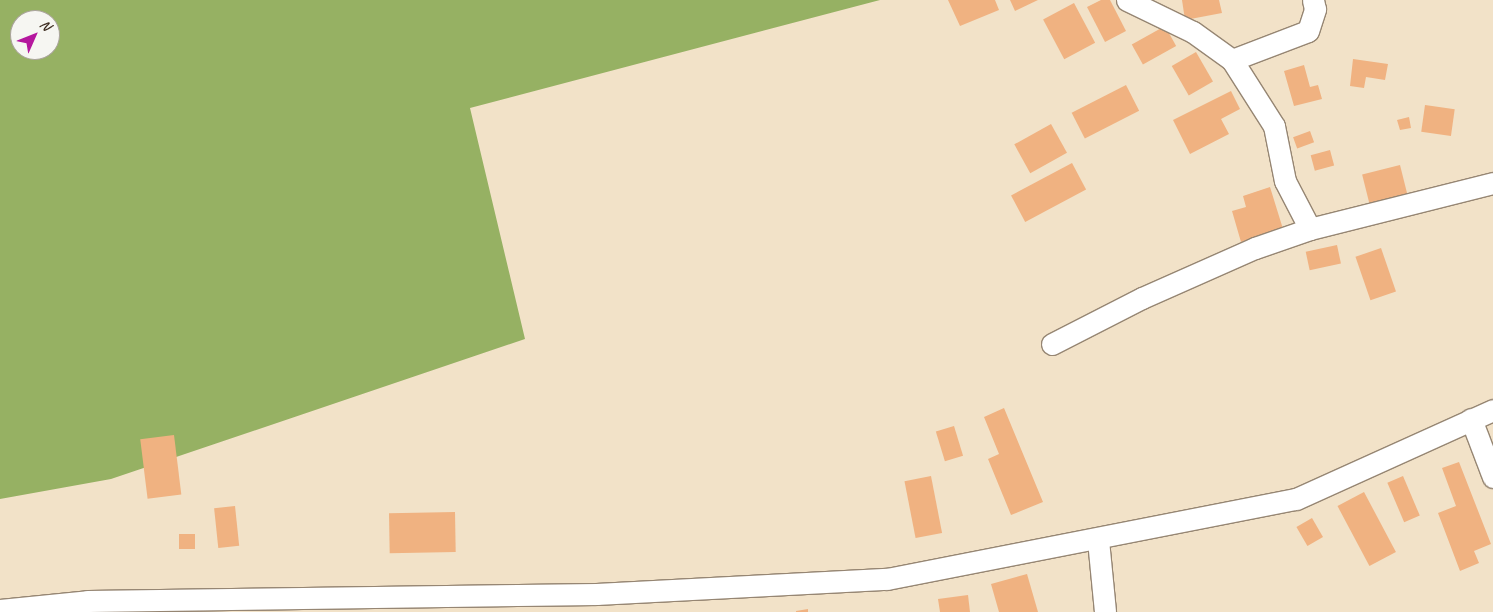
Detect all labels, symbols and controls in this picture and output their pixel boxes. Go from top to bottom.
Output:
north arrow [10,10,60,60]
text: N [36,16,55,34]

